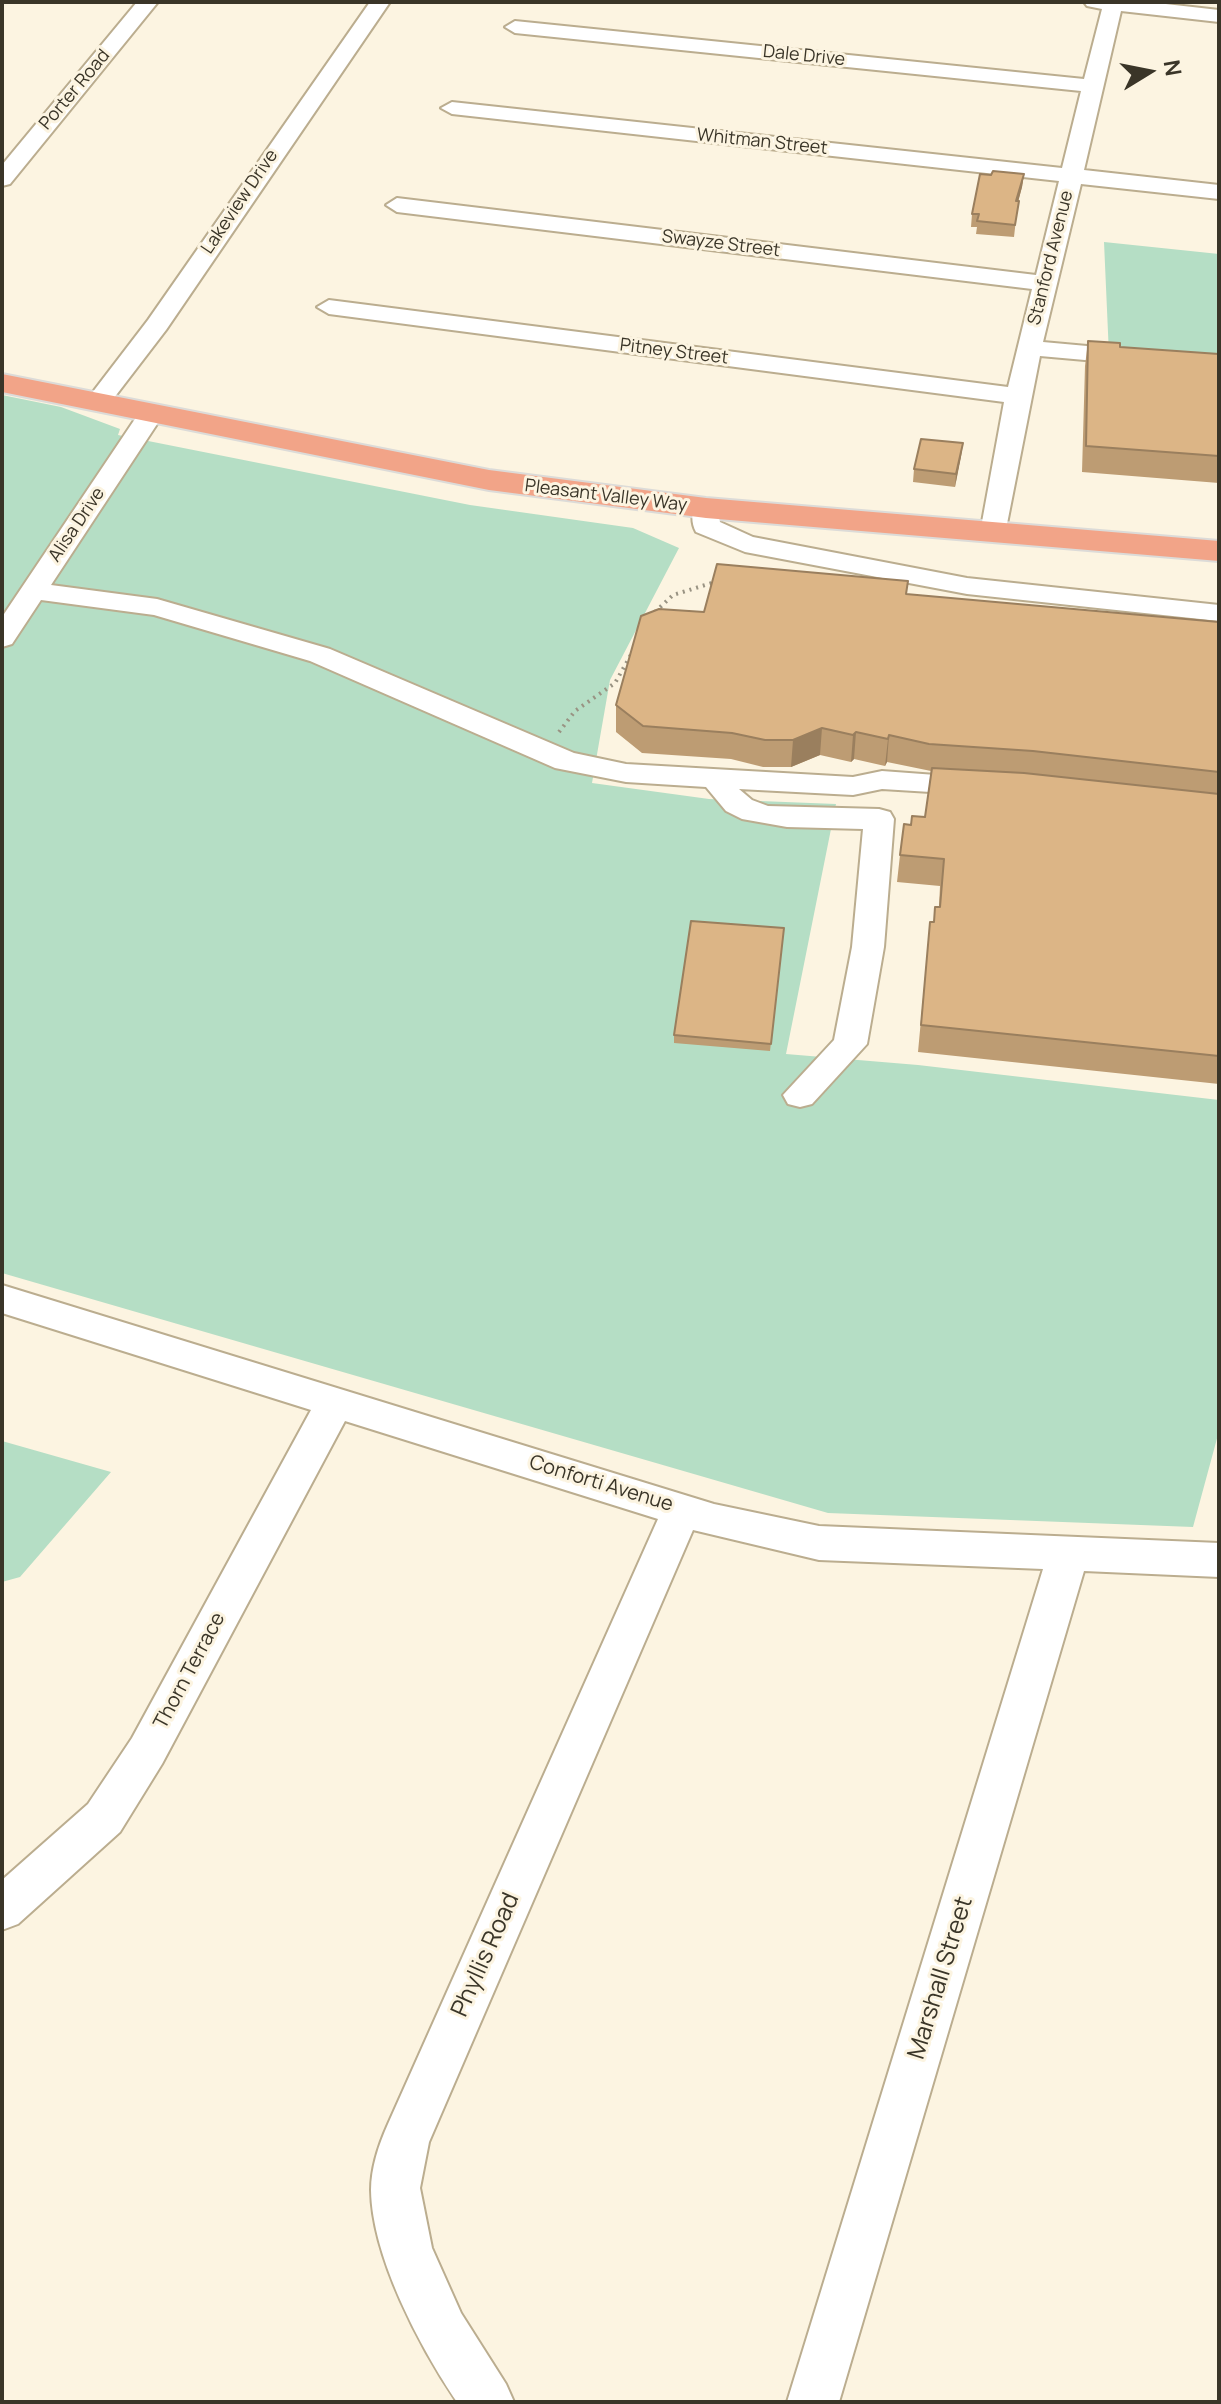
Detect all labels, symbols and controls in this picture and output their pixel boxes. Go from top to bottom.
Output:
north arrow [1109,32,1189,112]
street label: Dale Drive [762,41,846,71]
street label: Porter Road [35,45,115,135]
text: N [1156,57,1189,78]
street label: Whitman Street [696,124,828,160]
street label: Lakeview Drive [197,146,283,258]
street label: Stanford Avenue [1024,189,1078,327]
street label: Swayze Street [661,226,781,262]
street label: Pitney Street [618,335,730,369]
street label: Pleasant Valley Way [524,475,688,517]
street label: Alisa Drive [44,484,110,566]
street label: Conforti Avenue [526,1451,676,1517]
street label: Thorn Terrace [149,1609,231,1733]
street label: Phyllis Road [446,1889,526,2021]
street label: Marshall Street [903,1893,979,2063]

